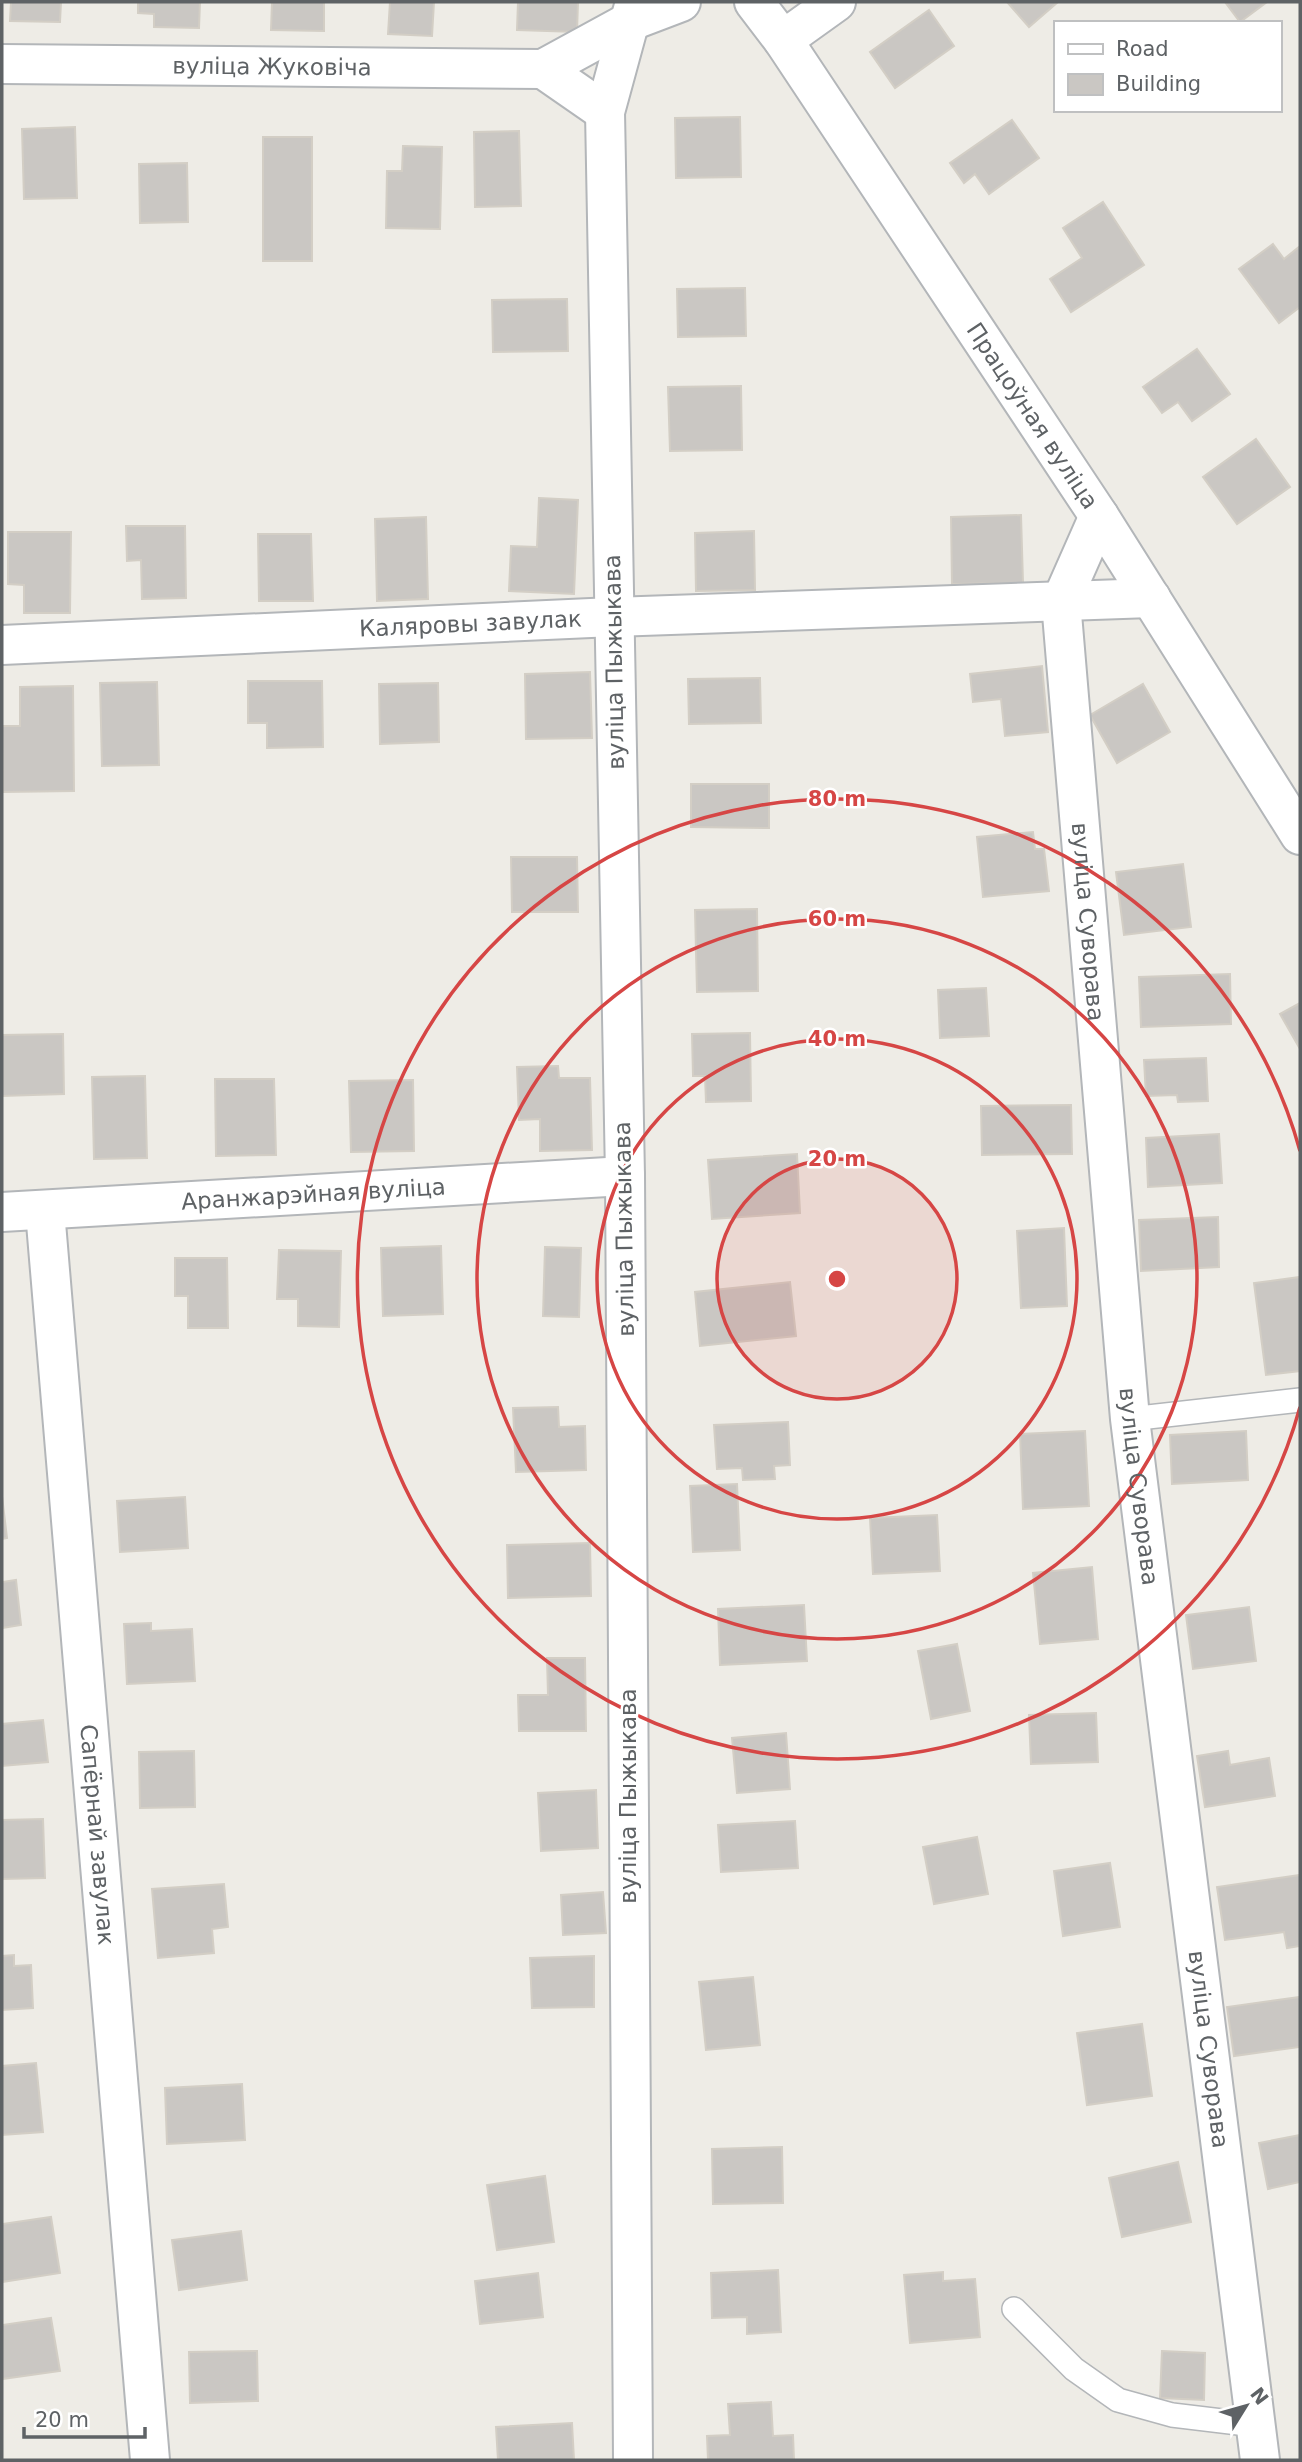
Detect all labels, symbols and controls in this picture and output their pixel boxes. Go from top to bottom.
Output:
legend [1054,21,1281,112]
text: Road [1116,37,1169,61]
street label: вуліца Жуковіча [172,53,372,80]
text: Building [1116,72,1201,96]
street label: Працоўная вуліца [962,318,1104,514]
street label: вуліца Пыжыкава [599,554,629,770]
street label: Каляровы завулак [359,605,583,642]
text: 80 m [808,787,866,811]
street label: вуліца Суворава [1067,822,1109,1022]
text: 60 m [808,907,866,931]
text: 40 m [808,1027,866,1051]
street label: вуліца Пыжыкава [609,1121,639,1337]
text: 20 m [808,1147,866,1171]
street label: Аранжарэйная вуліца [181,1173,446,1215]
centre of rings [825,1267,849,1291]
street label: вуліца Суворава [1114,1387,1164,1587]
street label: вуліца Пыжыкава [615,1688,641,1904]
street label: Сапёрнай завулак [75,1723,120,1946]
street label: вуліца Суворава [1183,1949,1234,2150]
north arrow [1211,2371,1281,2441]
text: N [1246,2383,1273,2409]
scale bar [24,2396,145,2440]
text: 20 m [35,2408,89,2432]

